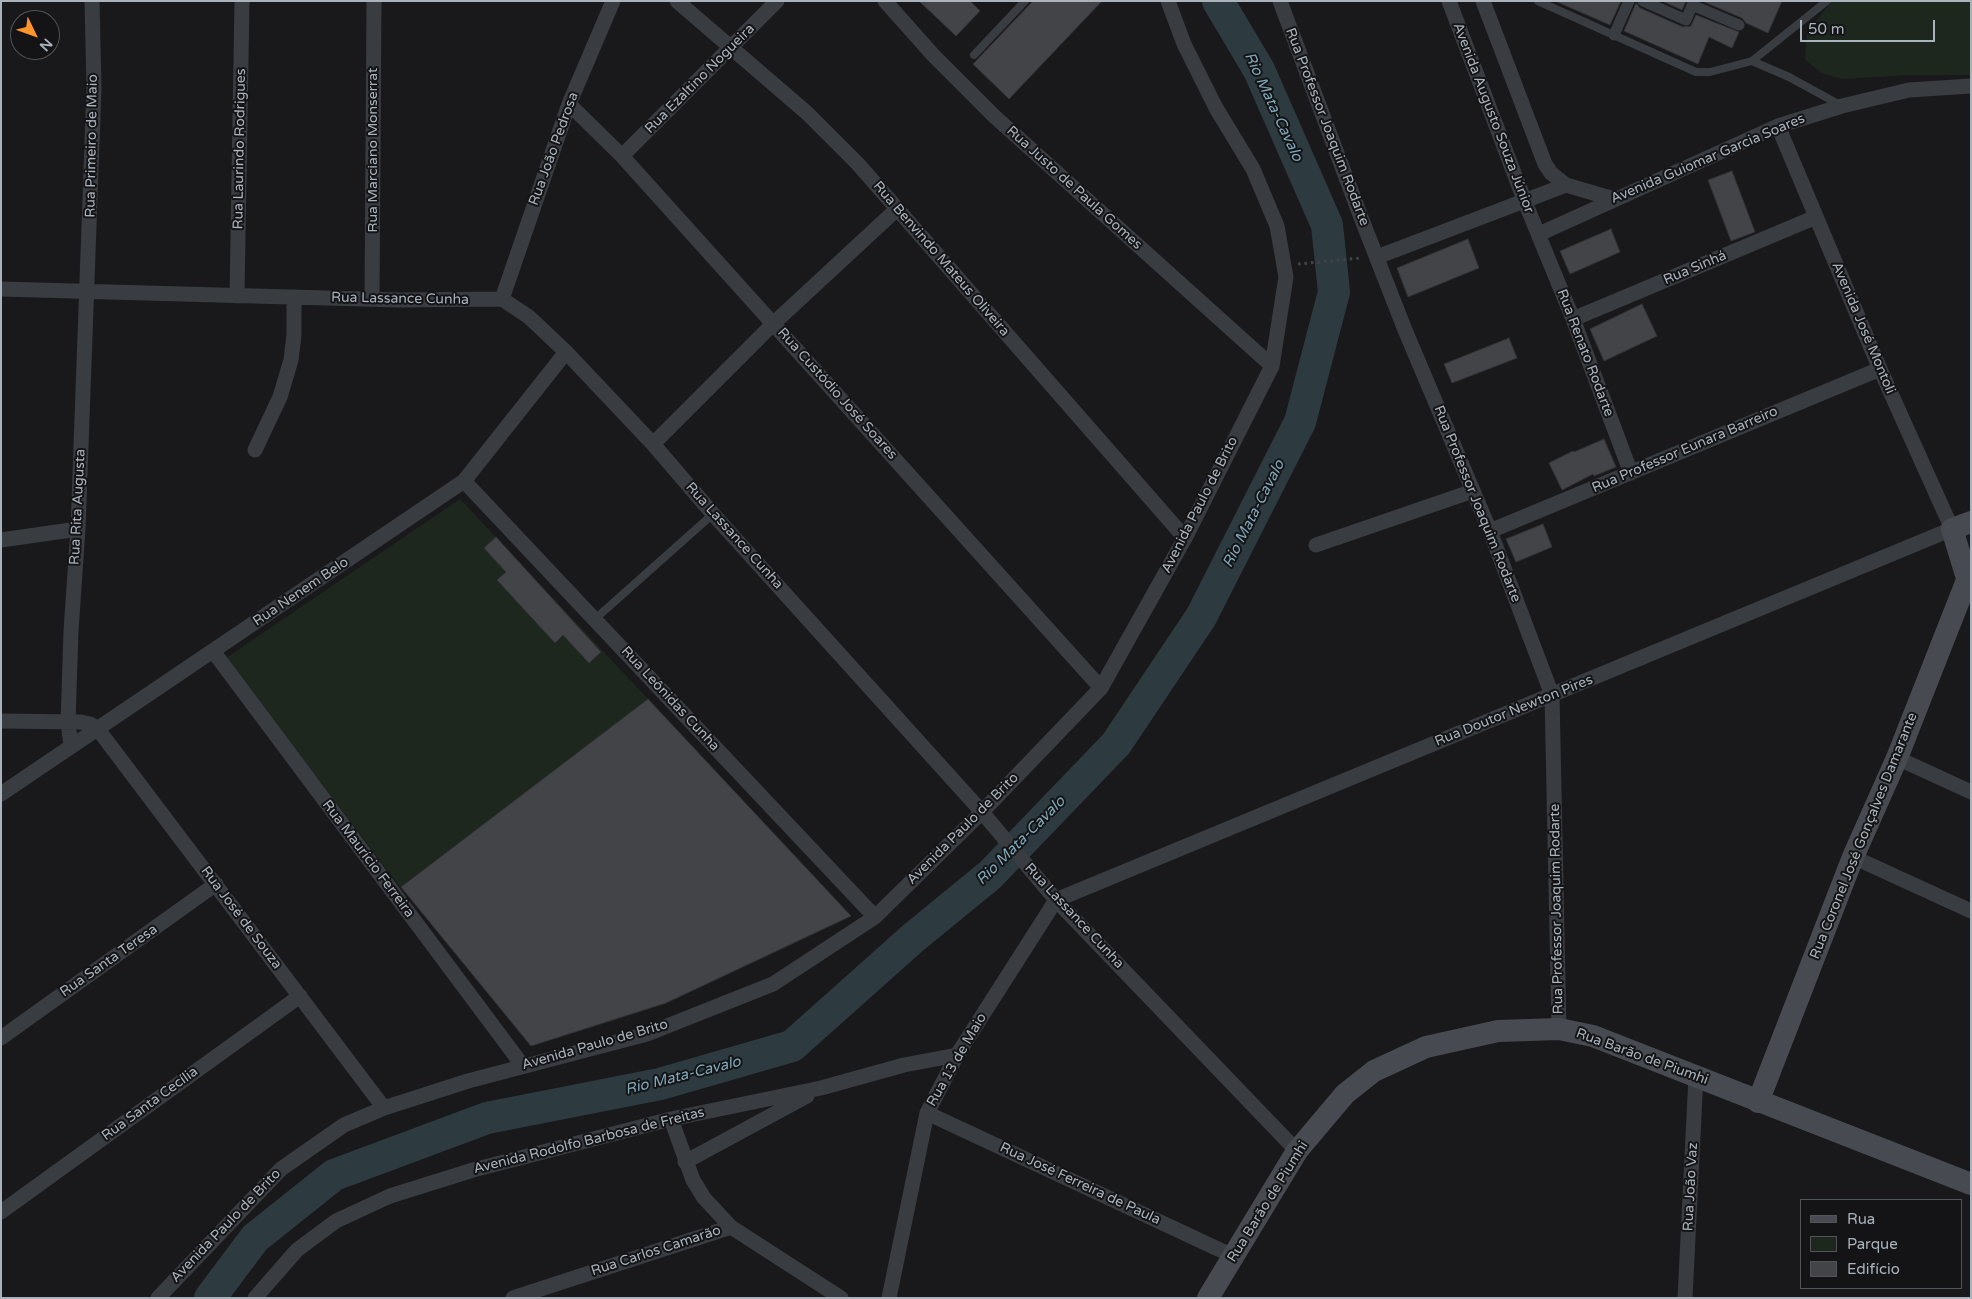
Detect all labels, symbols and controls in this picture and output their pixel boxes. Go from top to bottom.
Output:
north arrow [10,10,60,60]
scale bar [1802,10,1937,42]
street label: Avenida Augusto Souza Júnior [1449,20,1537,216]
text: 50 m [1808,20,1845,38]
street label: Rua Ezaltino Nogueira [642,21,758,137]
street label: Rua Professor Joaquim Rodarte [1281,26,1373,228]
text: N [36,35,56,55]
water label: Rio Mata-Cavalo [1240,50,1306,164]
street label: Rua Laurindo Rodrigues [230,68,250,230]
street label: Rua Marciano Monserrat [365,68,381,232]
street label: Rua Primeiro de Maio [82,74,102,218]
street label: Rua João Pedrosa [526,90,582,208]
street label: Avenida Guiomar Garcia Soares [1608,110,1808,208]
street label: Rua Justo de Paula Gomes [1003,123,1145,253]
street label: Rua Benvindo Mateus Oliveira [869,178,1013,340]
street label: Rua Sinhá [1661,247,1729,289]
street label: Avenida José Montoli [1828,259,1898,397]
street label: Rua Renato Rodarte [1553,287,1617,419]
street label: Rua Lassance Cunha [331,289,469,309]
street label: Rua Custódio José Soares [774,325,900,463]
street label: Rua Professor Joaquim Rodarte [1430,403,1524,605]
street label: Rua Professor Eunara Barreiro [1589,403,1781,497]
street label: Avenida Paulo de Brito [1158,434,1242,576]
street label: Rua Rita Augusta [67,448,89,566]
water label: Rio Mata-Cavalo [1219,457,1289,571]
street label: Rua Lassance Cunha [682,479,786,593]
street label: Rua Nenem Belo [250,554,352,630]
street label: Rua Leônidas Cunha [617,643,723,755]
street label: Rua Doutor Newton Pires [1433,672,1595,750]
street label: Rua Coronel José Gonçalves Damarante [1807,710,1921,962]
street label: Avenida Paulo de Brito [904,770,1022,888]
water label: Rio Mata-Cavalo [973,793,1069,889]
street label: Rua Maurício Ferreira [318,797,418,921]
street label: Rua Professor Joaquim Rodarte [1547,804,1567,1014]
street label: Rua Lassance Cunha [1021,860,1127,972]
street label: Rua José de Souza [197,863,285,973]
street label: Rua Santa Teresa [57,921,161,1001]
street label: Rua 13 de Maio [923,1010,991,1110]
street label: Avenida Paulo de Brito [520,1016,670,1074]
street label: Rua Barão de Piumhi [1574,1025,1710,1089]
water label: Rio Mata-Cavalo [623,1053,743,1099]
street label: Rua Santa Cecília [99,1063,201,1145]
street label: Avenida Rodolfo Barbosa de Freitas [472,1104,706,1178]
street label: Rua Barão de Piumhi [1224,1138,1312,1266]
street label: Rua José Ferreira de Paula [997,1139,1163,1229]
street label: Rua João Vaz [1680,1142,1702,1232]
street label: Avenida Paulo de Brito [167,1166,285,1286]
legend [1800,1199,1962,1289]
text: Rua [1847,1210,1875,1228]
street label: Rua Carlos Camarão [589,1222,723,1280]
text: Parque [1847,1235,1898,1253]
text: Edifício [1847,1260,1900,1278]

